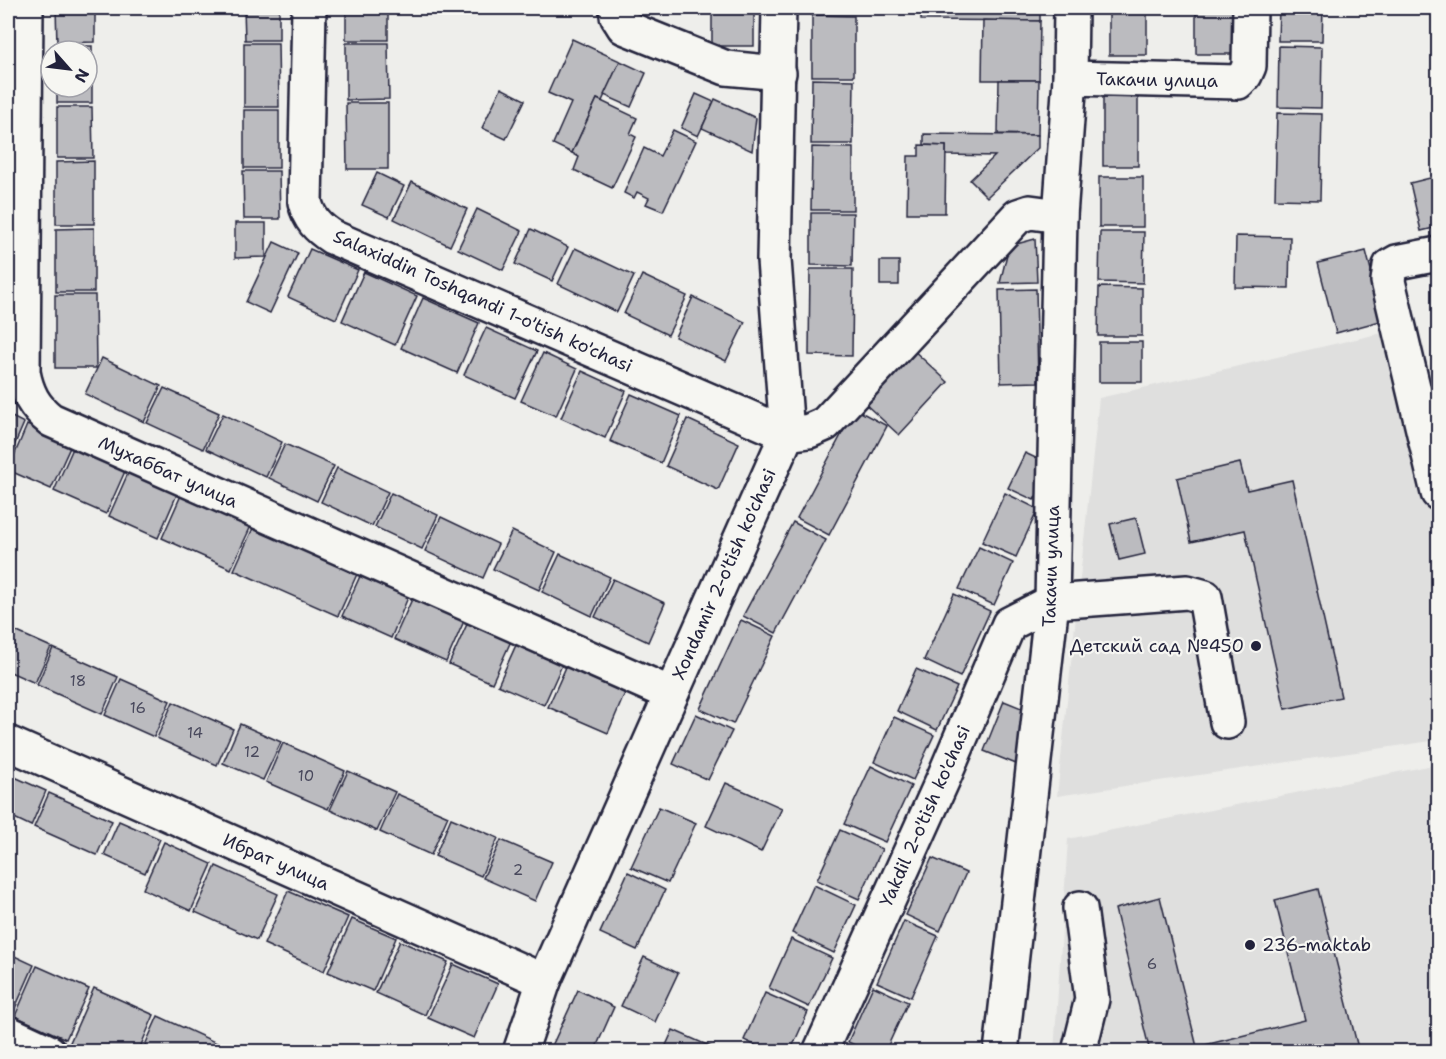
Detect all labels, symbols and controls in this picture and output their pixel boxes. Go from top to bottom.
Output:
north arrow [39,39,99,99]
text: N [70,65,94,86]
street label: Такачи улица [1096,67,1218,93]
street label: Salaxiddin Toshqandi 1-o'tish ko'chasi [330,224,636,378]
street label: Мухаббат улица [95,430,241,514]
street label: Xondamir 2-o'tish ko'chasi [667,465,781,683]
street label: Такачи улица [1037,505,1065,627]
place label: Детский сад №450 [1070,634,1244,658]
marker: Детский сад №450 [1249,639,1263,653]
house number: 18 [70,671,86,691]
house number: 16 [130,698,146,718]
street label: Yakdil 2-o'tish ko'chasi [874,722,976,910]
house number: 14 [187,723,203,743]
house number: 12 [244,742,260,762]
house number: 10 [298,766,314,786]
street label: Ибрат улица [219,828,333,896]
house number: 2 [513,860,523,880]
place label: 236-maktab [1262,933,1371,957]
marker: 236-maktab [1243,938,1257,952]
house number: 6 [1147,954,1157,974]

